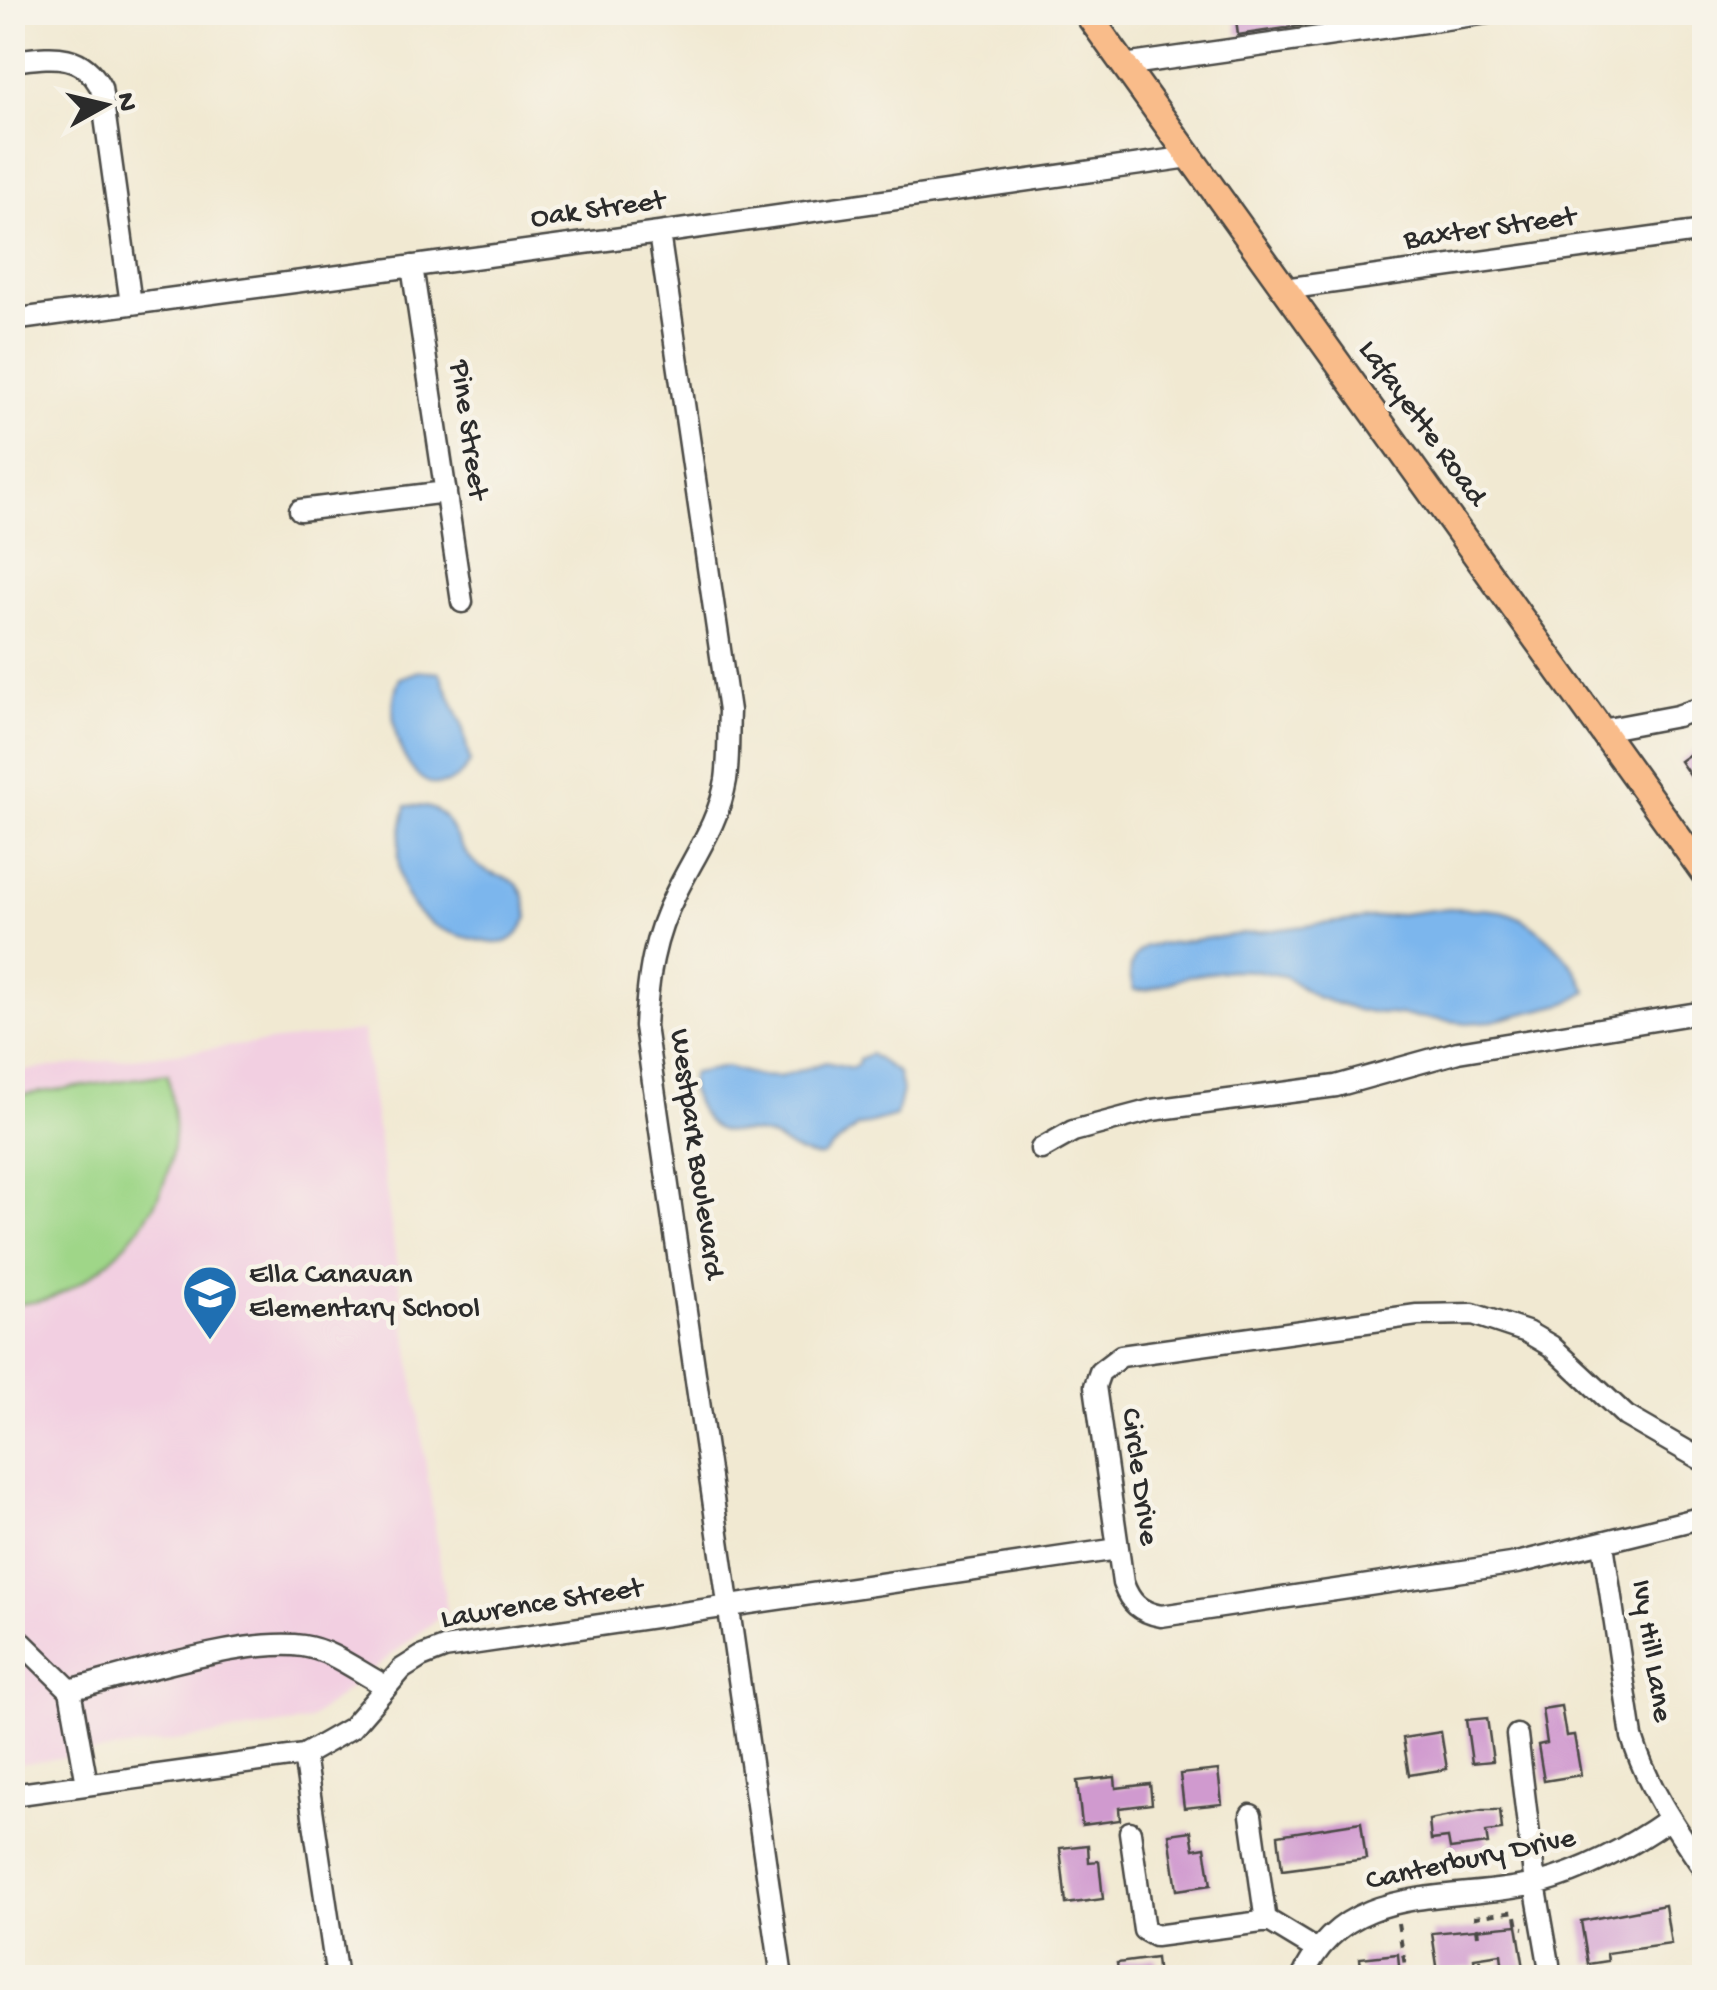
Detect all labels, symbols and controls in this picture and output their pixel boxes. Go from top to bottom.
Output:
north arrow [55,55,155,155]
text: N [108,91,143,113]
street label: Oak Street [529,184,670,238]
street label: Baxter Street [1401,200,1581,260]
street label: Lafayette Road [1349,334,1494,516]
street label: Pine Street [440,357,494,504]
street label: Westpark Boulevard [660,1027,730,1284]
place label: Ella Canavan Elementary School [249,1259,480,1328]
school or university icon: Ella Canavan Elementary School [180,1263,240,1342]
street label: Circle Drive [1111,1406,1165,1548]
street label: Lawrence Street [439,1571,648,1638]
street label: Ivy Hill Lane [1621,1577,1679,1725]
street label: Canterbury Drive [1363,1822,1579,1900]

